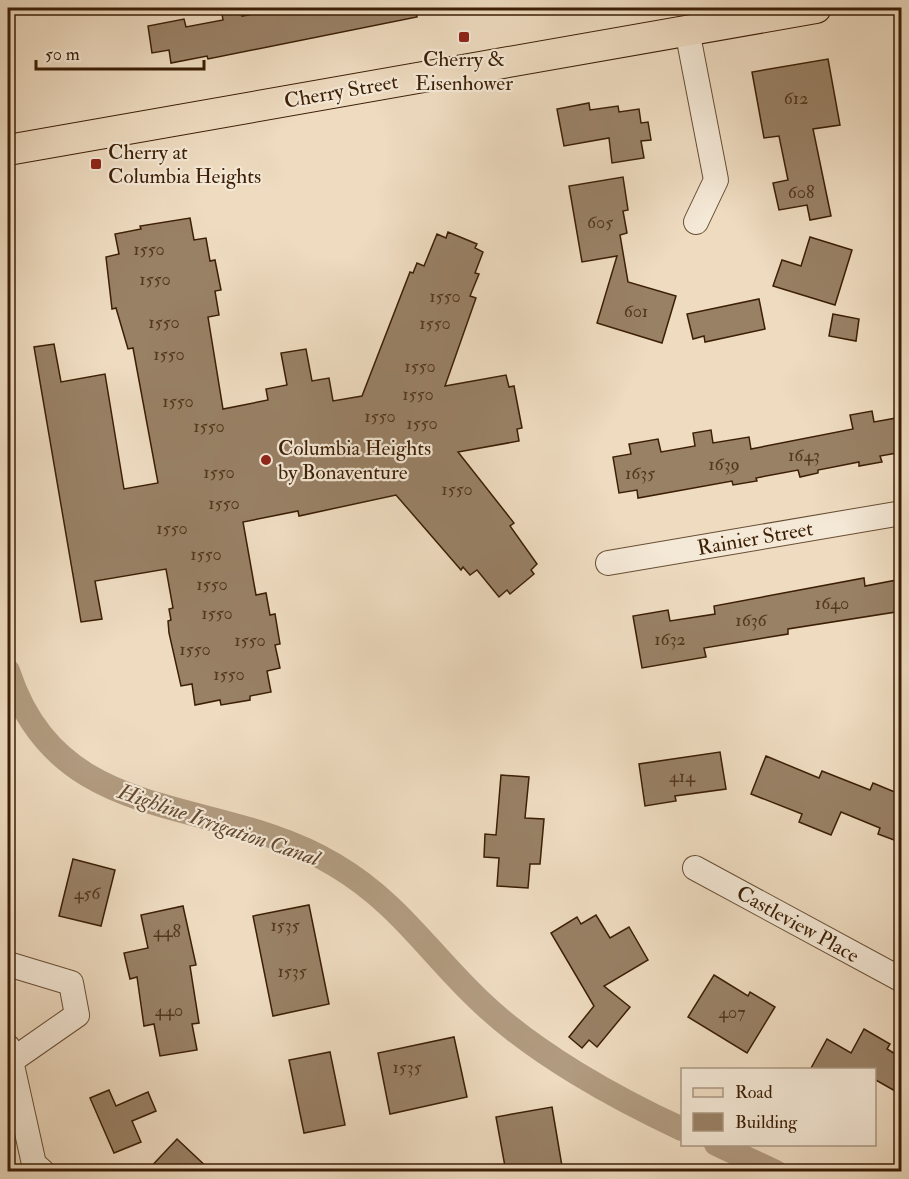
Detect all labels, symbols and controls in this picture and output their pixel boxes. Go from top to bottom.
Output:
marker: Cherry & Eisenhower [457,30,471,44]
scale bar [36,33,204,71]
text: 50 m [45,43,80,66]
place label: Cherry & Eisenhower [415,46,513,97]
street label: Cherry Street [282,68,400,115]
house number: 612 [784,87,808,110]
place label: Cherry at Columbia Heights [108,139,261,190]
marker: Cherry at Columbia Heights [89,157,103,171]
house number: 608 [788,181,814,204]
house number: 605 [587,211,613,234]
house number: 1550 [133,238,165,261]
house number: 1550 [139,268,171,291]
house number: 1550 [429,285,461,308]
house number: 601 [624,300,648,323]
house number: 1550 [148,311,180,334]
house number: 1550 [419,312,451,335]
house number: 1550 [153,343,185,366]
house number: 1550 [404,355,436,378]
house number: 1550 [402,383,434,406]
house number: 1550 [162,390,194,413]
house number: 1550 [364,405,396,428]
house number: 1550 [406,412,438,435]
house number: 1550 [193,415,225,438]
place label: Columbia Heights by Bonaventure [278,435,431,486]
house number: 1643 [788,444,820,467]
marker: Columbia Heights by Bonaventure [259,453,273,467]
house number: 1639 [708,453,740,476]
house number: 1550 [203,461,235,484]
house number: 1635 [625,462,655,485]
house number: 1550 [441,478,473,501]
house number: 1550 [208,492,240,515]
street label: Rainier Street [695,515,815,562]
house number: 1550 [156,517,188,540]
house number: 1550 [190,543,222,566]
house number: 1550 [196,573,228,596]
house number: 1640 [815,592,849,615]
house number: 1550 [201,602,233,625]
house number: 1636 [735,609,768,632]
house number: 1632 [654,628,686,651]
house number: 1550 [234,629,266,652]
house number: 1550 [179,638,211,661]
house number: 1550 [213,663,245,686]
house number: 414 [669,765,696,788]
water label: Highline Irrigation Canal [113,777,325,873]
street label: Castleview Place [732,880,864,969]
house number: 456 [74,882,101,905]
house number: 1535 [270,914,300,937]
house number: 448 [153,920,181,943]
house number: 1535 [277,960,307,983]
house number: 440 [155,999,183,1022]
house number: 407 [718,1001,746,1024]
house number: 1535 [392,1056,422,1079]
legend [681,1068,876,1146]
text: Road [735,1081,773,1104]
text: Building [735,1111,798,1134]

